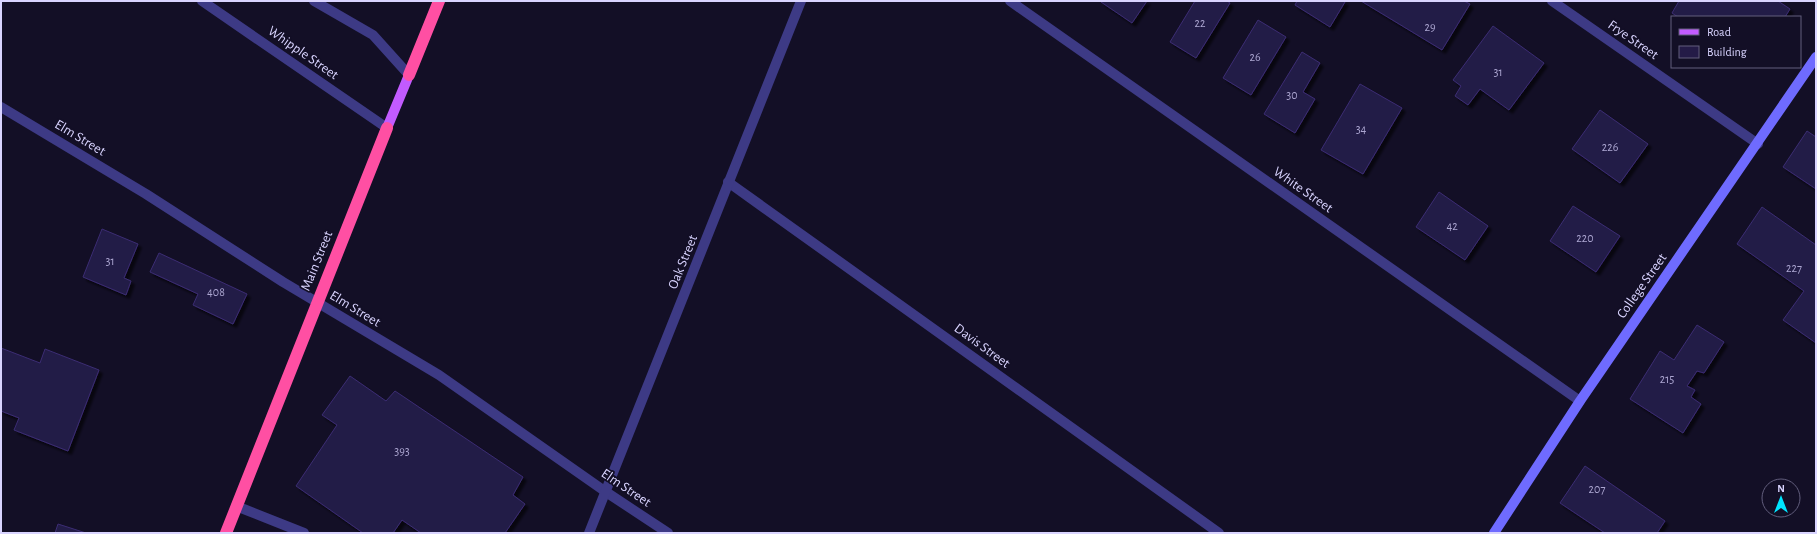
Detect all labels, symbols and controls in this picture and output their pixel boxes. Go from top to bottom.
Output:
legend [1671,16,1801,68]
house number: 22 [1195,17,1206,29]
street label: Frye Street [1605,18,1661,63]
house number: 29 [1424,21,1436,33]
street label: Whipple Street [265,24,341,83]
text: Road [1707,26,1731,38]
text: Building [1707,46,1747,58]
house number: 26 [1249,51,1261,63]
house number: 31 [1493,66,1503,78]
house number: 30 [1286,89,1298,101]
street label: Elm Street [52,117,108,159]
house number: 34 [1356,123,1367,135]
house number: 226 [1602,141,1619,153]
street label: White Street [1271,164,1336,216]
house number: 42 [1446,220,1458,232]
street label: Main Street [299,229,336,293]
street label: Oak Street [666,232,700,291]
house number: 220 [1576,232,1594,244]
street label: College Street [1615,251,1670,321]
house number: 31 [105,255,115,267]
house number: 227 [1786,262,1802,274]
house number: 408 [207,286,225,298]
street label: Elm Street [327,288,383,330]
street label: Davis Street [952,321,1013,371]
house number: 215 [1660,373,1674,385]
house number: 393 [394,445,410,457]
street label: Elm Street [599,466,654,510]
north arrow [1761,478,1801,518]
house number: 207 [1589,483,1605,495]
text: N [1777,483,1785,494]

